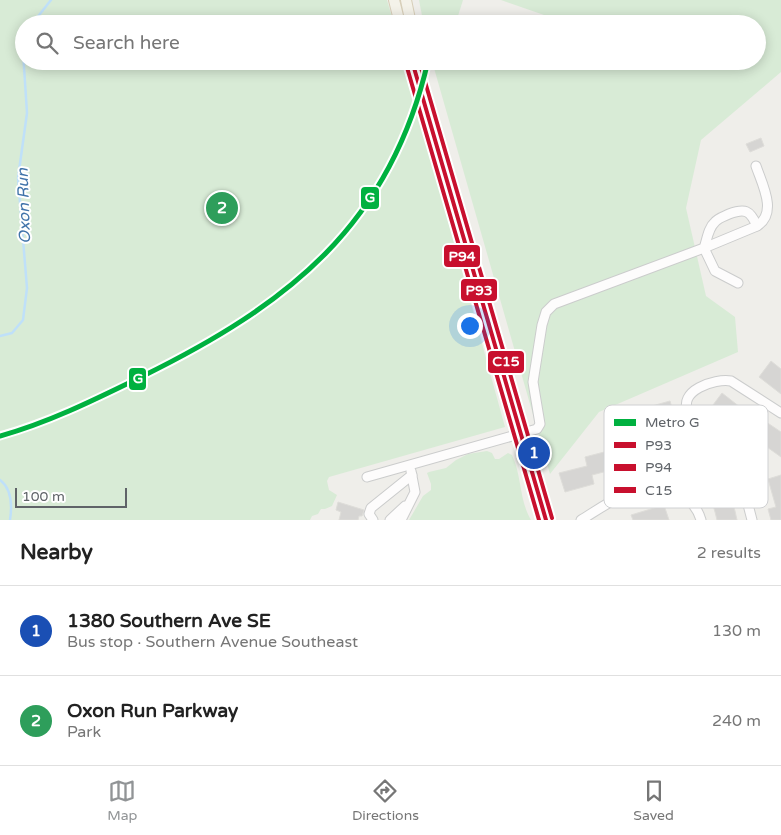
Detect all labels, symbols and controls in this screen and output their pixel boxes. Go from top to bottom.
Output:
search box [15,15,766,70]
icon: search [33,29,61,57]
text: Search here [73,32,180,54]
water label: Oxon Run [13,167,35,244]
line badge: G [360,186,380,210]
pin: 2 [206,189,238,227]
text: G [365,189,375,206]
line badge: P94 [443,244,481,268]
text: P94 [449,248,476,265]
line badge: P93 [460,278,498,302]
text: P93 [466,282,493,299]
your location [457,313,483,339]
line badge: C15 [487,350,525,374]
text: C15 [492,353,520,370]
line badge: G [128,367,147,391]
text: G [133,370,143,387]
legend [604,405,768,508]
text: Metro G [645,414,700,431]
pin: 1 [518,434,550,472]
text: P93 [645,437,672,454]
text: P94 [645,459,672,476]
text: C15 [645,482,672,499]
scale bar [15,485,128,508]
text: 100 m [22,488,65,505]
text: Nearby [20,540,93,565]
text: 2 results [697,543,761,563]
text: 1380 Southern Ave SE [67,610,271,632]
text: 1 [31,621,41,641]
text: 130 m [712,621,761,641]
text: Bus stop · Southern Avenue Southeast [67,632,358,652]
text: Oxon Run Parkway [67,700,238,722]
text: 2 [31,711,41,731]
text: 240 m [712,711,761,731]
text: Park [67,722,101,742]
tab: Map [107,777,137,824]
tab: Directions [352,777,419,824]
tab: Saved [633,777,674,824]

